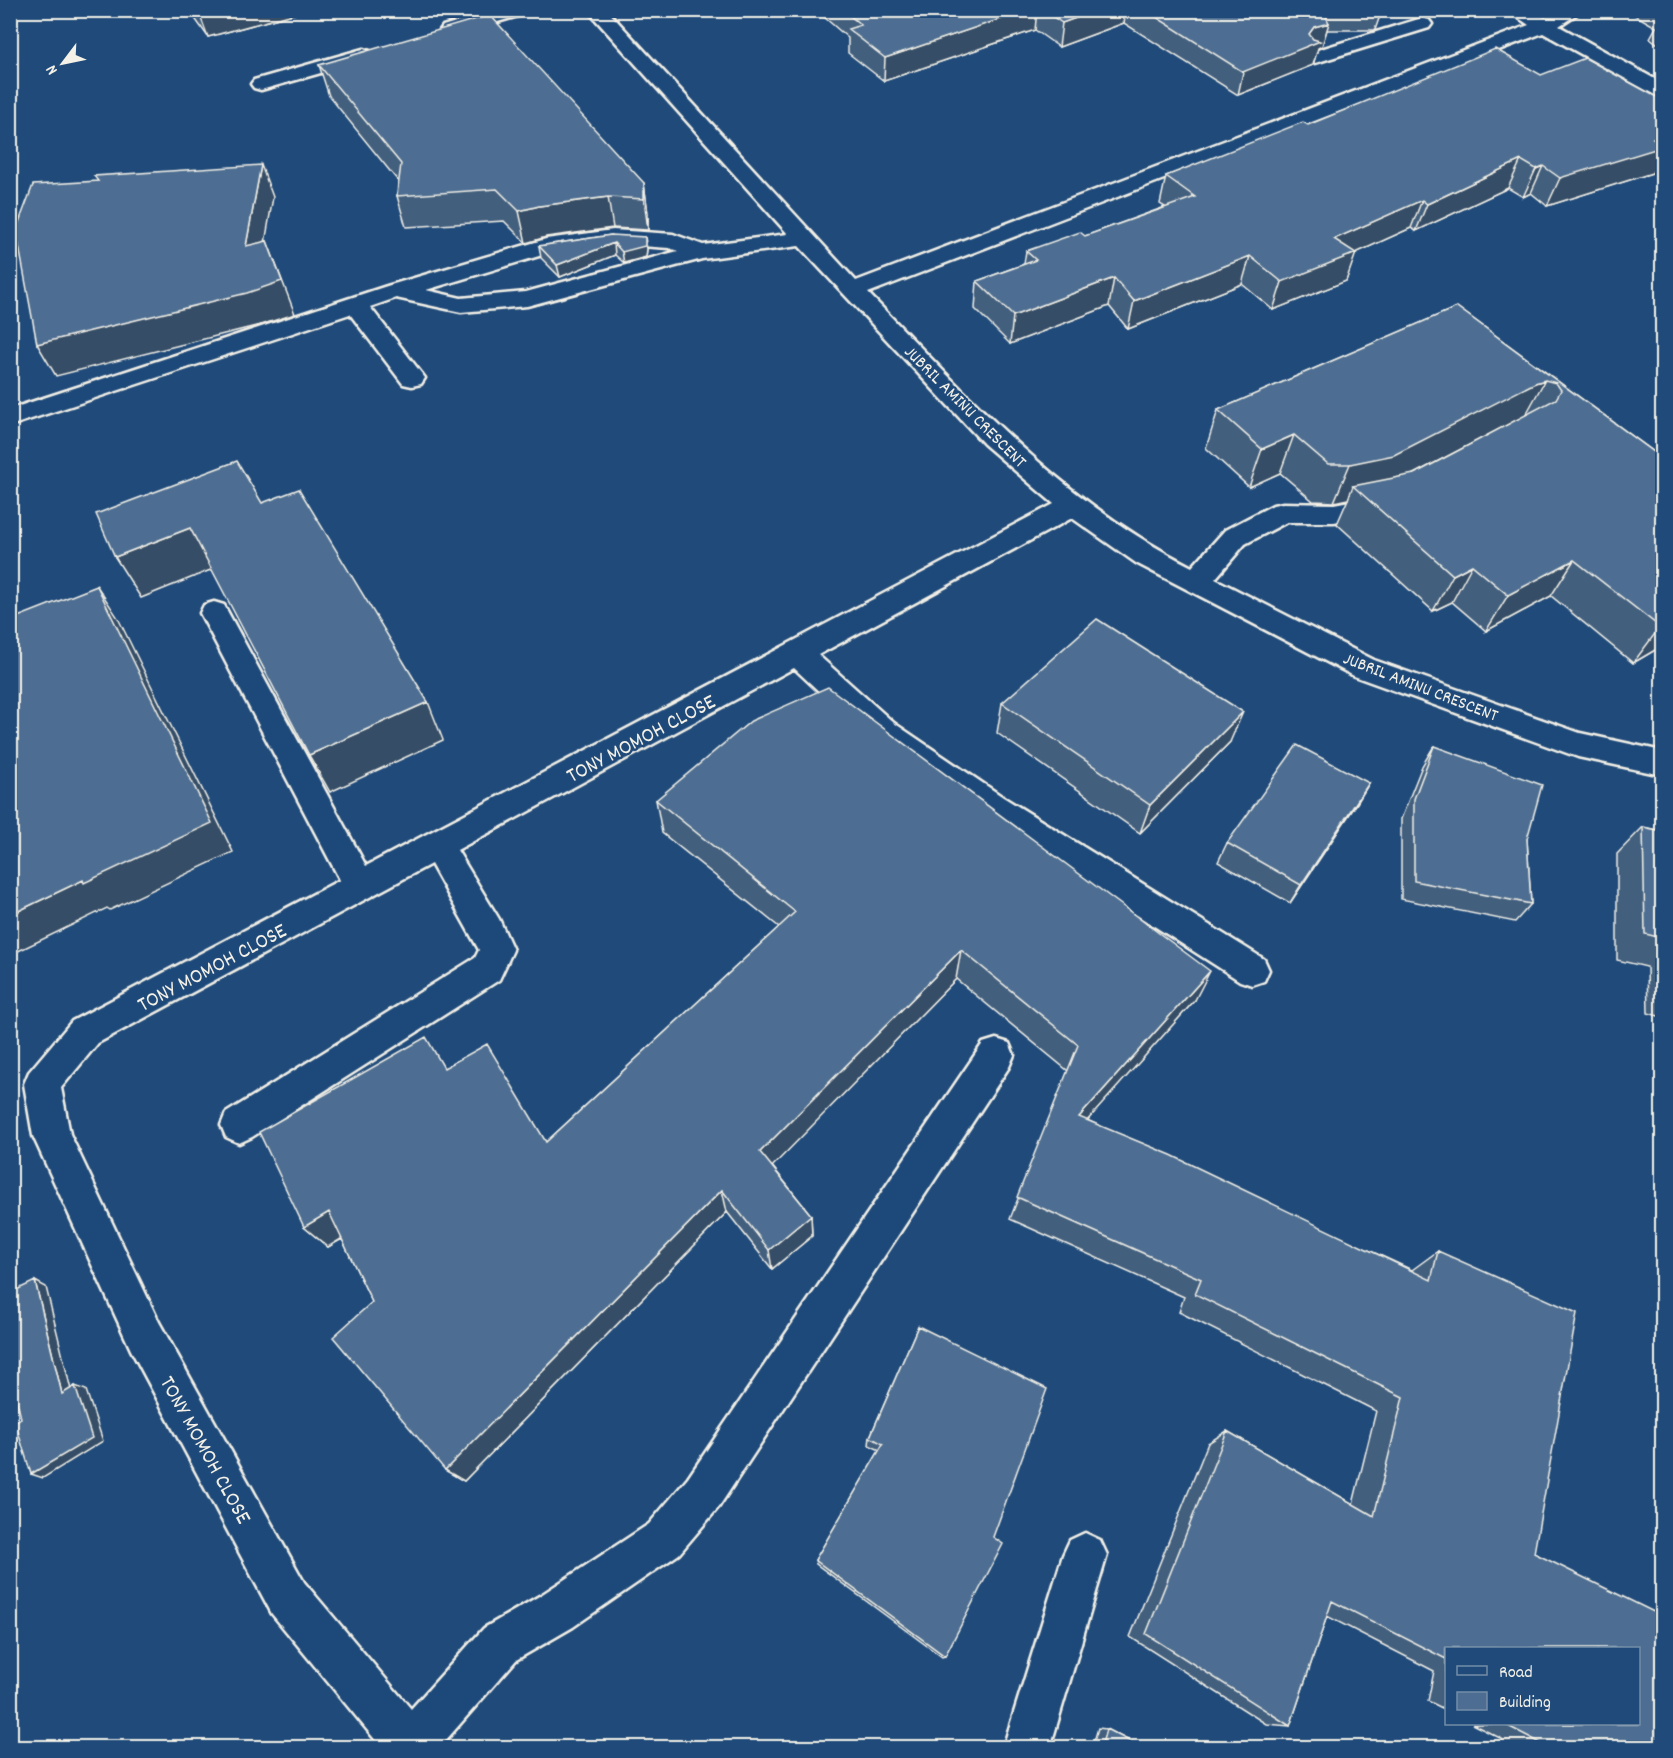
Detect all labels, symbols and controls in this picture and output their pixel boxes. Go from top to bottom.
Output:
north arrow [33,33,93,93]
text: N [41,60,64,79]
street label: JUBRIL AMINU CRESCENT [897,341,1031,475]
street label: JUBRIL AMINU CRESCENT [1339,647,1501,729]
street label: TONY MOMOH CLOSE [562,688,722,792]
street label: TONY MOMOH CLOSE [133,917,293,1021]
street label: TONY MOMOH CLOSE [150,1371,257,1530]
legend [1445,1647,1640,1725]
text: Road [1499,1661,1533,1686]
text: Building [1499,1691,1551,1716]

